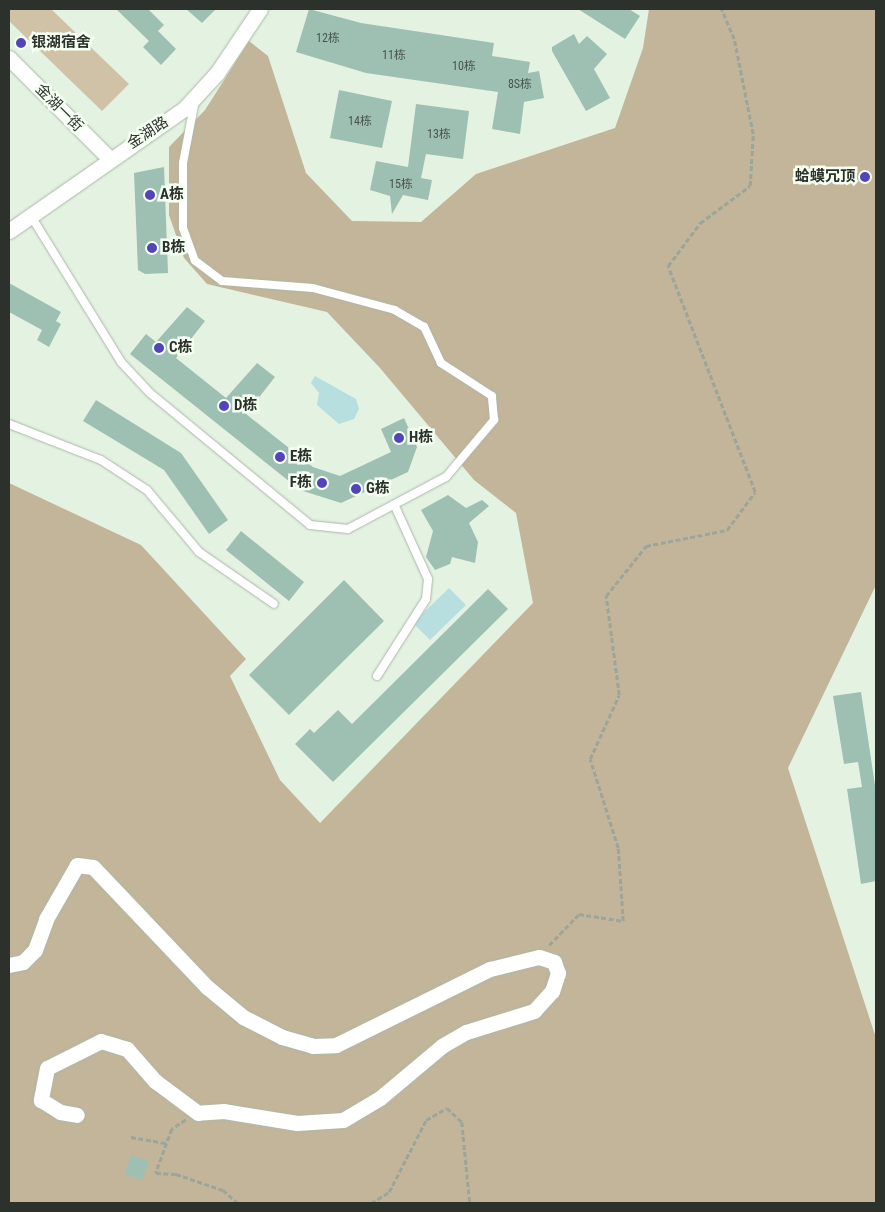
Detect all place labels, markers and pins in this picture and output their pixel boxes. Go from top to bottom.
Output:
place label: 银湖宿舍 [31,34,91,52]
marker: 银湖宿舍 [15,37,27,49]
place label: 蛤蟆冗顶 [795,168,855,186]
marker: 蛤蟆冗顶 [859,171,871,183]
place label: A栋 [160,186,184,204]
marker: A栋 [144,189,156,201]
place label: B栋 [162,239,185,257]
marker: B栋 [146,242,158,254]
place label: C栋 [169,339,193,357]
marker: C栋 [153,342,165,354]
place label: D栋 [234,397,257,415]
marker: D栋 [218,400,230,412]
place label: H栋 [409,429,433,447]
marker: H栋 [393,432,405,444]
place label: E栋 [290,448,312,466]
marker: E栋 [274,451,286,463]
place label: F栋 [290,474,312,492]
marker: F栋 [316,477,328,489]
place label: G栋 [366,480,390,498]
marker: G栋 [350,483,362,495]

